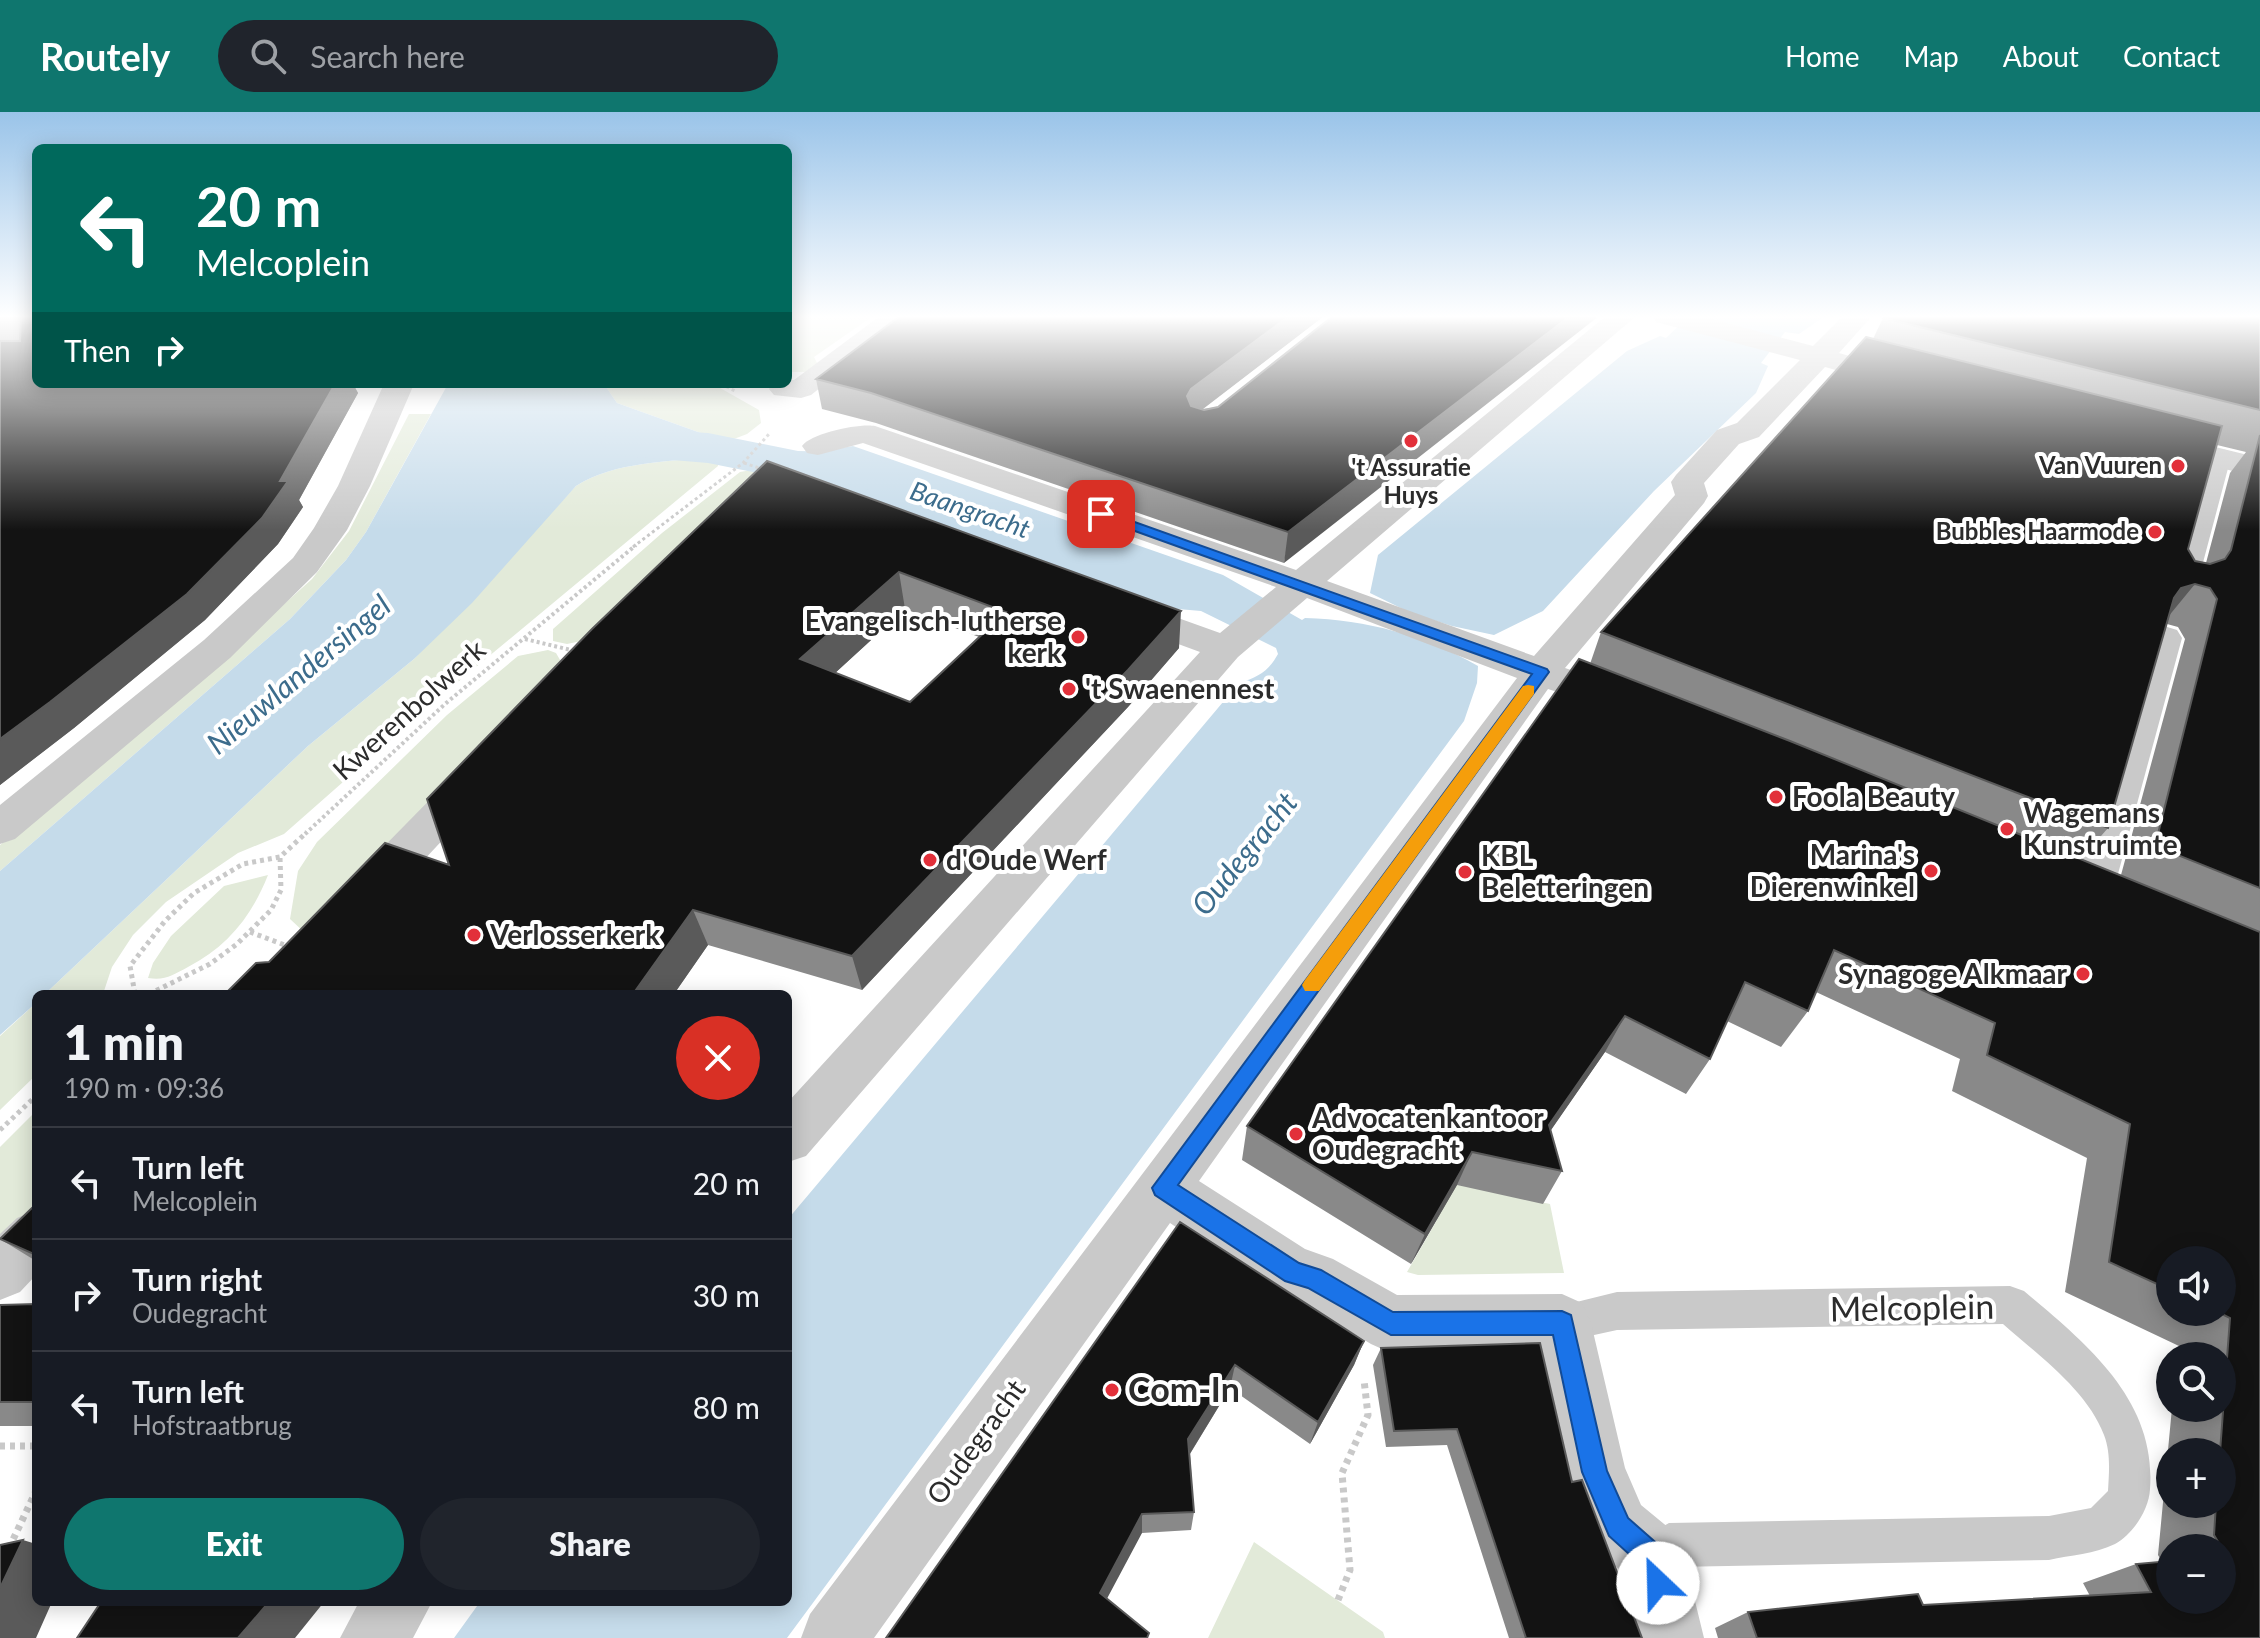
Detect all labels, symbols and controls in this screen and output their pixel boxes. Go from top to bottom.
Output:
search box [218,20,778,92]
text: Routely [40,33,170,79]
icon: search [246,34,290,78]
text: Search here [310,38,465,74]
text: Home [1785,39,1860,73]
text: Map [1904,39,1959,73]
text: About [2003,39,2079,73]
text: Contact [2123,39,2220,73]
text: 20 m [196,172,321,239]
icon: left [64,176,168,280]
text: Melcoplein [196,240,370,284]
icon: right [147,328,191,372]
text: Then [64,332,131,368]
marker: 't Assuratie Huys [1402,432,1420,450]
place label: Van Vuuren [2038,450,2162,479]
place label: 't Assuratie Huys [1351,452,1471,509]
marker: Van Vuuren [2169,457,2187,475]
water label: Baangracht [906,474,1034,544]
pin [1067,480,1135,548]
icon: arrive [1079,492,1123,536]
place label: Bubbles Haarmode [1936,516,2139,545]
marker: Bubbles Haarmode [2146,523,2164,541]
water label: Nieuwlandersingel [199,586,397,761]
place label: Evangelisch-lutherse kerk [805,603,1062,669]
marker: Evangelisch-lutherse kerk [1069,628,1087,646]
street label: Kwerenbolwerk [325,631,492,787]
place label: 't Swaenennest [1085,671,1275,705]
marker: 't Swaenennest [1060,680,1078,698]
place label: Foola Beauty [1792,779,1955,813]
water label: Oudegracht [1183,784,1304,921]
marker: Foola Beauty [1767,788,1785,806]
place label: Wagemans Kunstruimte [2023,795,2178,861]
marker: Wagemans Kunstruimte [1998,820,2016,838]
place label: Marina's Dierenwinkel [1750,837,1915,903]
place label: KBL Beletteringen [1481,838,1649,904]
place label: d'Oude Werf [946,842,1107,876]
marker: d'Oude Werf [921,851,939,869]
marker: Marina's Dierenwinkel [1922,862,1940,880]
marker: KBL Beletteringen [1456,863,1474,881]
place label: Verlosserkerk [489,917,660,951]
marker: Verlosserkerk [465,926,483,944]
place label: Synagoge Alkmaar [1838,956,2068,990]
marker: Synagoge Alkmaar [2074,965,2092,983]
text: 1 min [64,1013,184,1070]
button: close [676,1016,760,1100]
text: 190 m · 09:36 [64,1072,224,1104]
place label: Advocatenkantoor Oudegracht [1311,1100,1544,1166]
marker: Advocatenkantoor Oudegracht [1287,1125,1305,1143]
text: Turn left [132,1149,244,1185]
icon: left [64,1161,108,1205]
text: 20 m [693,1165,760,1201]
text: Melcoplein [132,1185,258,1217]
map controls [2156,1246,2236,1614]
button: sound [2156,1246,2236,1326]
text: Turn right [132,1261,262,1297]
icon: right [64,1273,108,1317]
text: 30 m [693,1277,760,1313]
street label: Melcoplein [1829,1285,1995,1328]
text: Oudegracht [132,1297,267,1329]
button: search [2156,1342,2236,1422]
place label: Com-In [1128,1368,1240,1409]
text: Turn left [132,1373,244,1409]
street label: Oudegracht [919,1373,1032,1510]
marker: Com-In [1103,1381,1121,1399]
icon: left [64,1385,108,1429]
text: 80 m [693,1389,760,1425]
text: Hofstraatbrug [132,1409,292,1441]
button: + [2156,1438,2236,1518]
button: Exit [64,1498,404,1590]
button: Share [420,1498,760,1590]
button: − [2156,1534,2236,1614]
position arrow [1616,1541,1700,1625]

